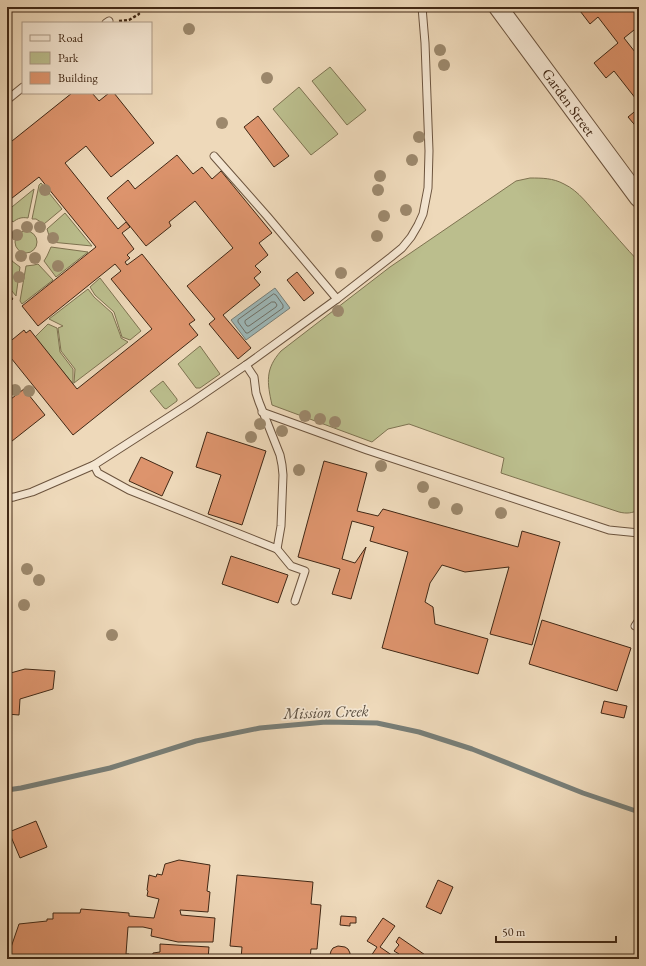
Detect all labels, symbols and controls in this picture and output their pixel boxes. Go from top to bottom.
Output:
legend [22,22,152,94]
text: Road [58,30,84,46]
text: Park [58,50,79,66]
street label: Garden Street [538,64,600,140]
text: Building [58,70,99,86]
water label: Mission Creek [282,700,370,724]
scale bar [496,918,616,944]
text: 50 m [502,924,526,940]

